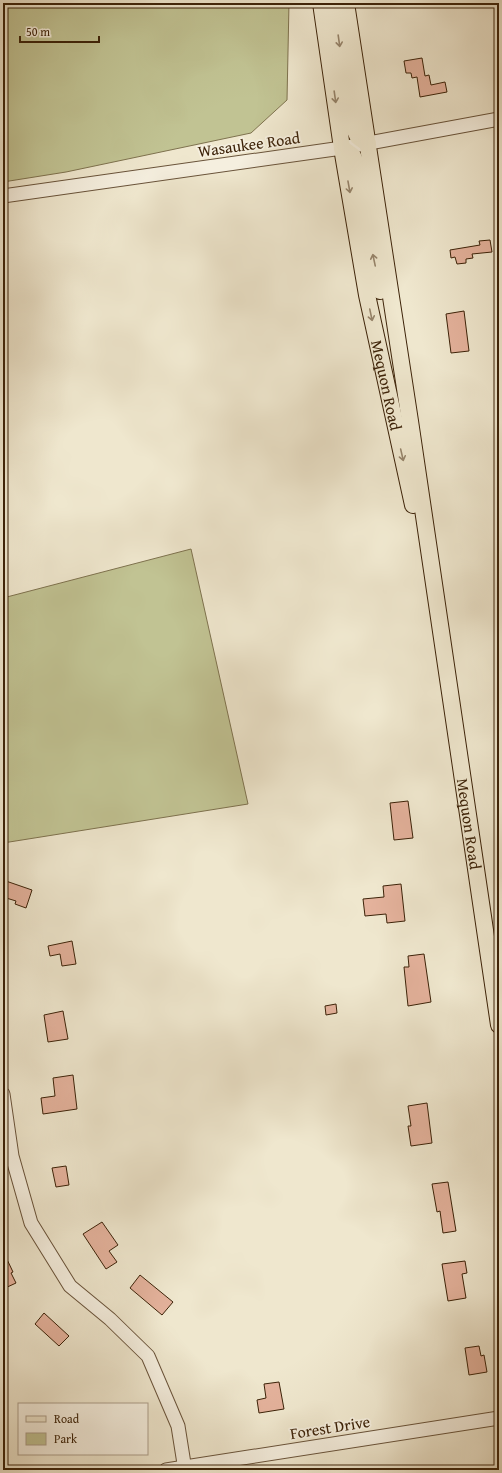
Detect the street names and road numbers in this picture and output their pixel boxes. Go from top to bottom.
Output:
street label: Wasaukee Road [196,125,302,163]
street label: Mequon Road [365,338,408,433]
street label: Mequon Road [451,777,488,871]
street label: Forest Drive [288,1409,372,1445]

